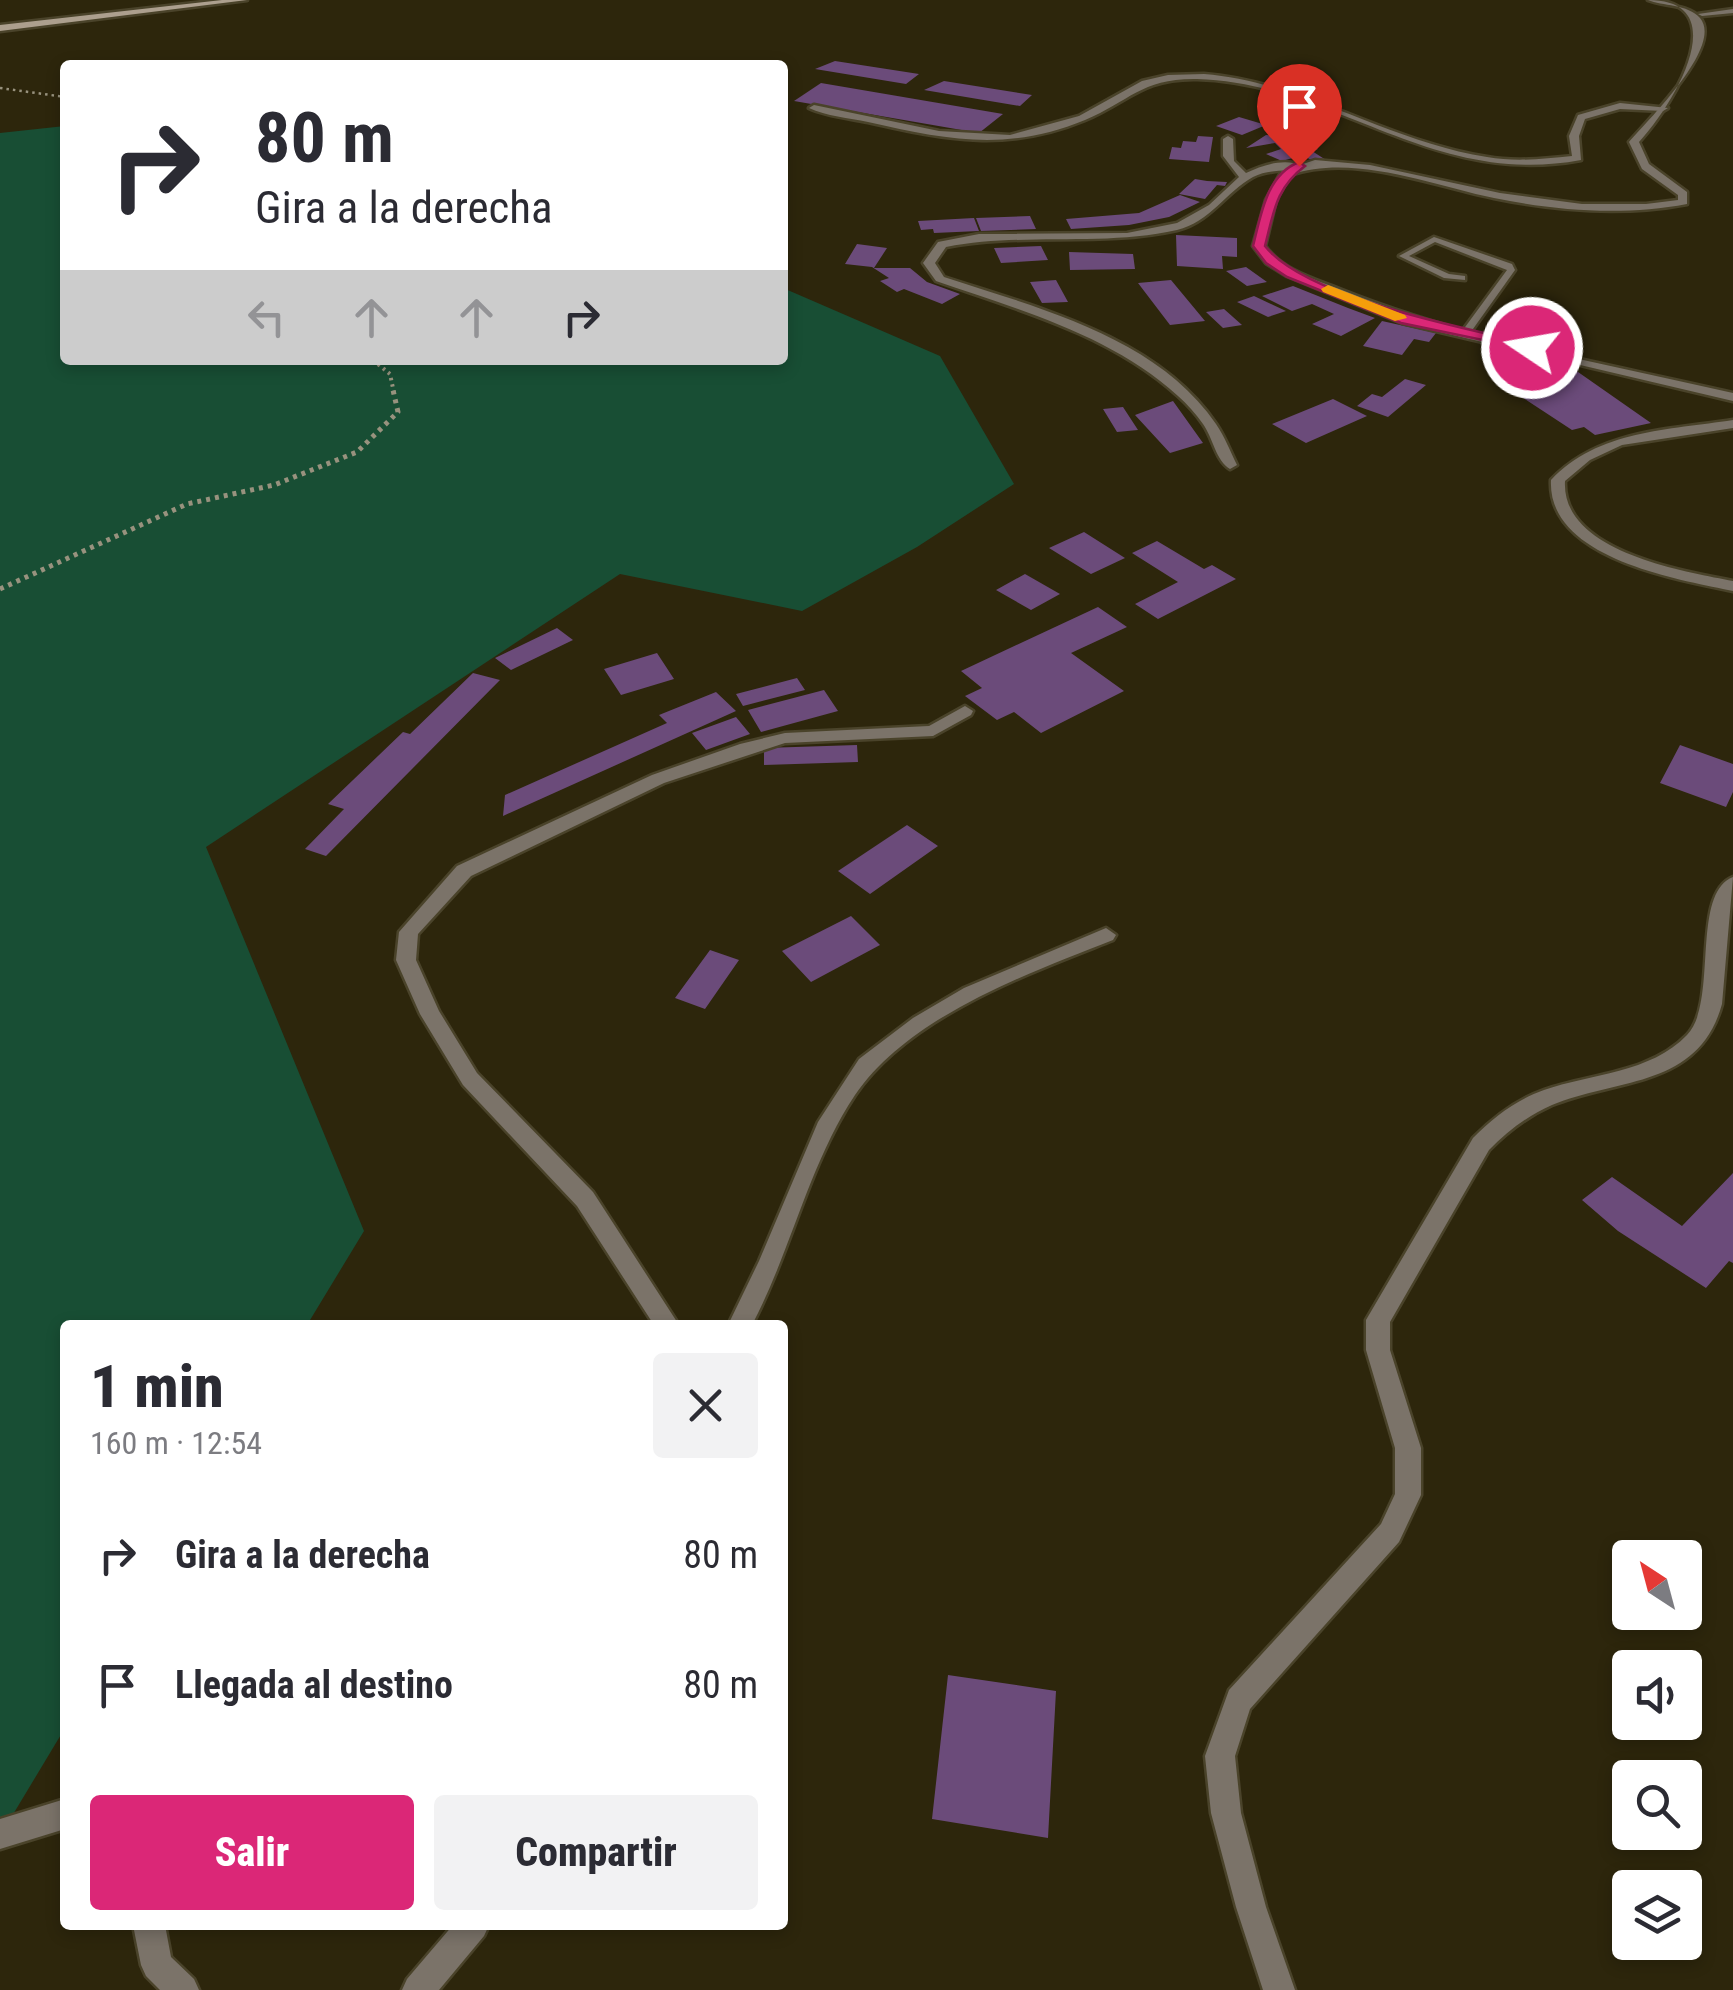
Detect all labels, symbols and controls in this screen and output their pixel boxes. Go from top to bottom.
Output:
pin [1257,64,1342,167]
icon: arrive [1272,79,1327,134]
text: 80 m [255,97,394,179]
icon: right [90,100,220,230]
text: Gira a la derecha [255,181,553,234]
icon: left [239,290,294,345]
icon: ahead [344,290,399,345]
icon: ahead [449,290,504,345]
icon: right [554,290,609,345]
position arrow [1480,296,1584,400]
text: 1 min [90,1351,224,1422]
button: close [653,1353,758,1458]
text: 160 m · 12:54 [90,1424,262,1462]
icon: right [90,1528,145,1583]
text: Gira a la derecha [175,1533,430,1577]
text: 80 m [683,1533,758,1577]
north arrow [1612,1540,1702,1630]
map controls [1612,1540,1702,1960]
button: sound [1612,1650,1702,1740]
icon: arrive [90,1658,145,1713]
text: Llegada al destino [175,1663,453,1707]
text: 80 m [683,1663,758,1707]
button: search [1612,1760,1702,1850]
button: Salir [90,1795,414,1910]
button: Compartir [434,1795,758,1910]
button: layers [1612,1870,1702,1960]

